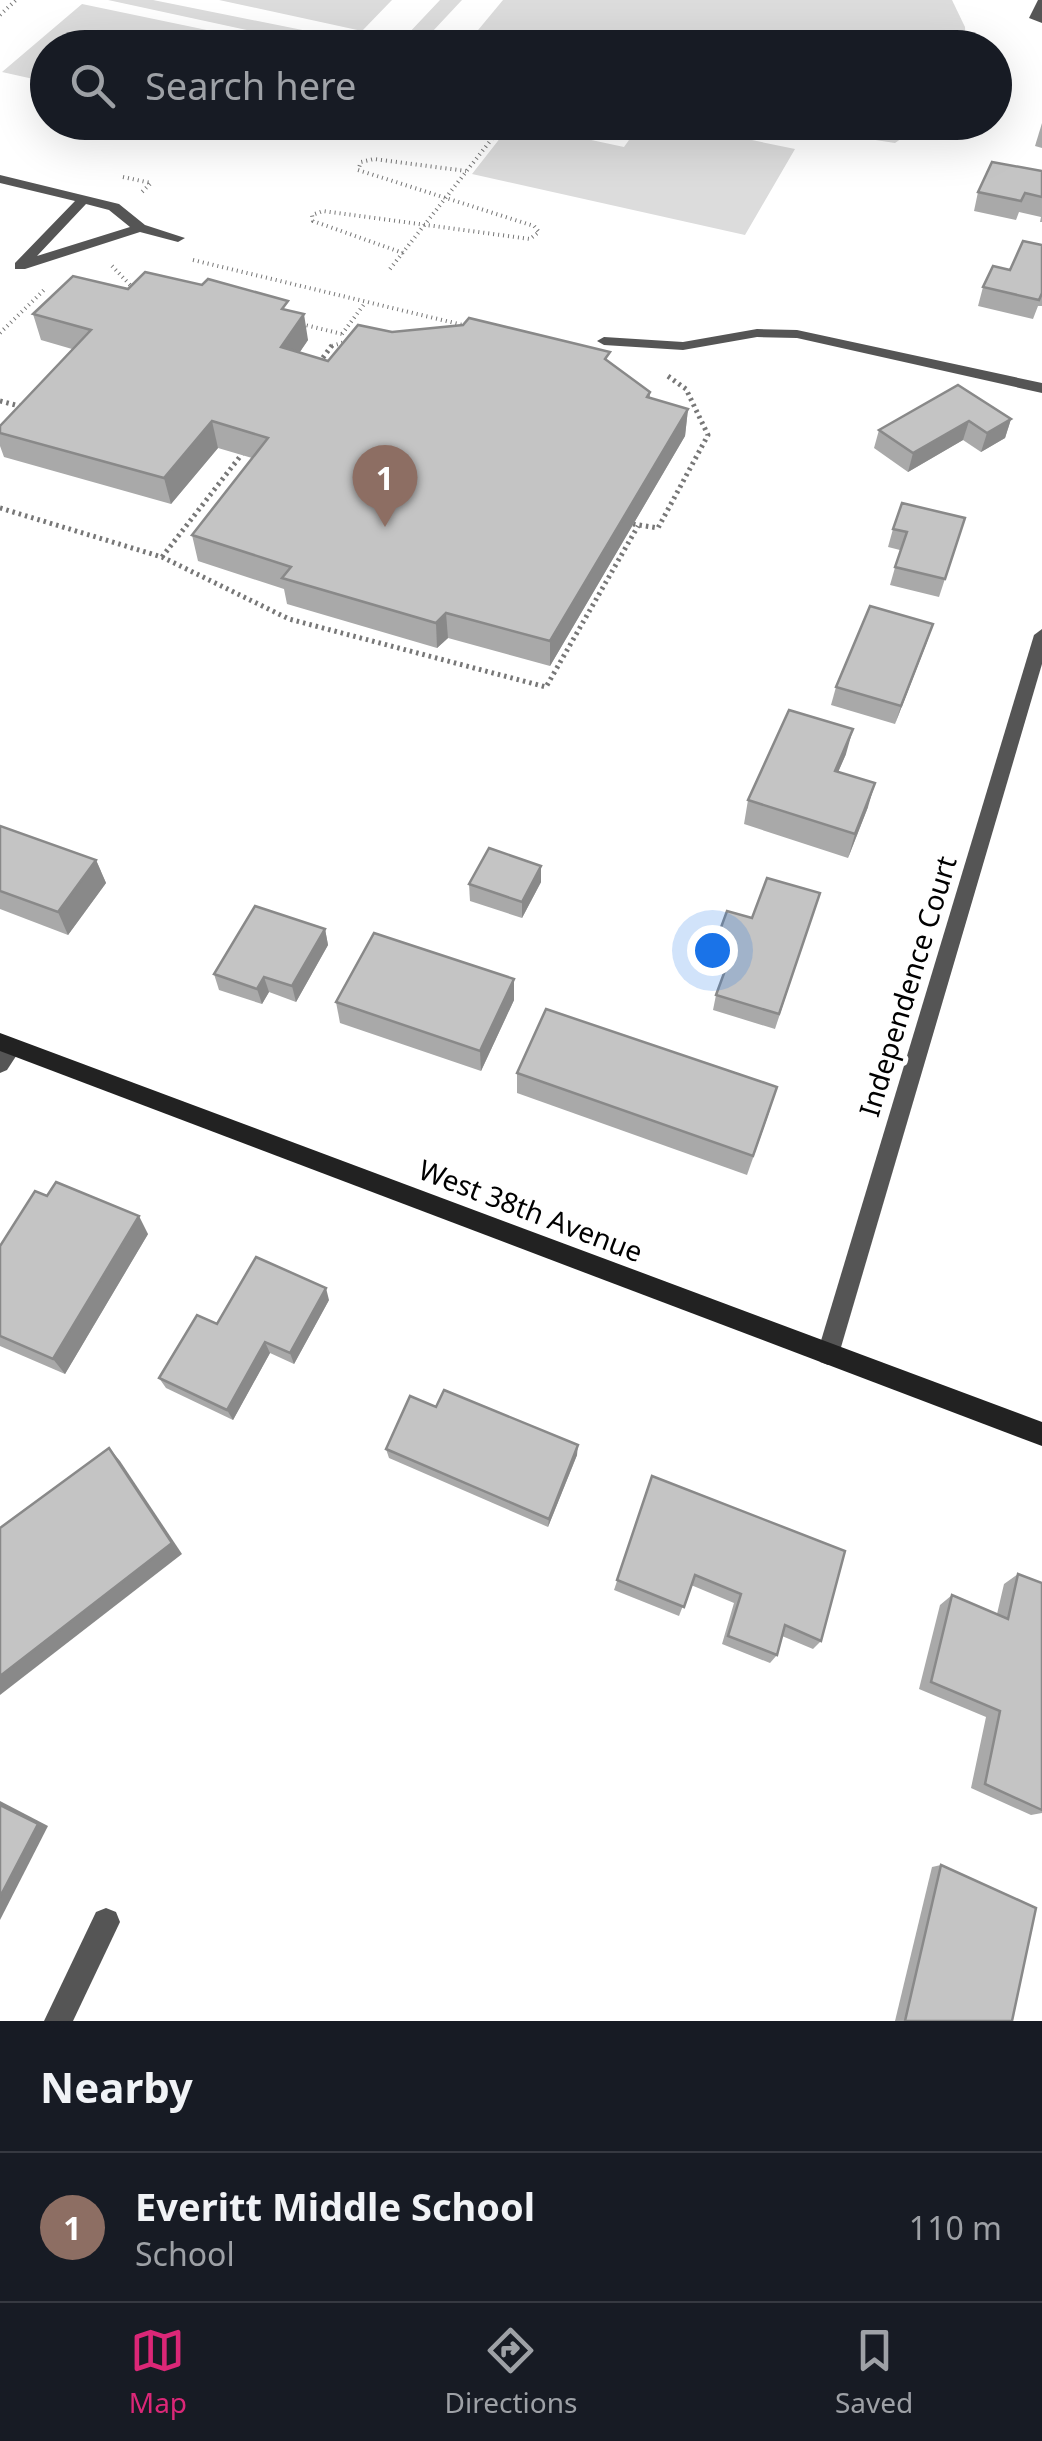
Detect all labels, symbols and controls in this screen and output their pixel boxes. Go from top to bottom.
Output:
search box [30,30,1012,140]
icon: search [65,58,120,113]
text: Search here [145,59,356,111]
pin: 1 [352,444,418,527]
street label: Independence Court [849,851,965,1121]
your location [687,925,738,976]
street label: West 38th Avenue [414,1150,648,1270]
text: Nearby [40,2058,193,2115]
text: Everitt Middle School [135,2180,535,2232]
text: 1 [63,2206,82,2249]
text: 110 m [909,2206,1002,2249]
text: School [135,2232,235,2275]
tab: Map [129,2323,187,2421]
tab: Directions [445,2323,577,2421]
tab: Saved [835,2323,913,2421]

